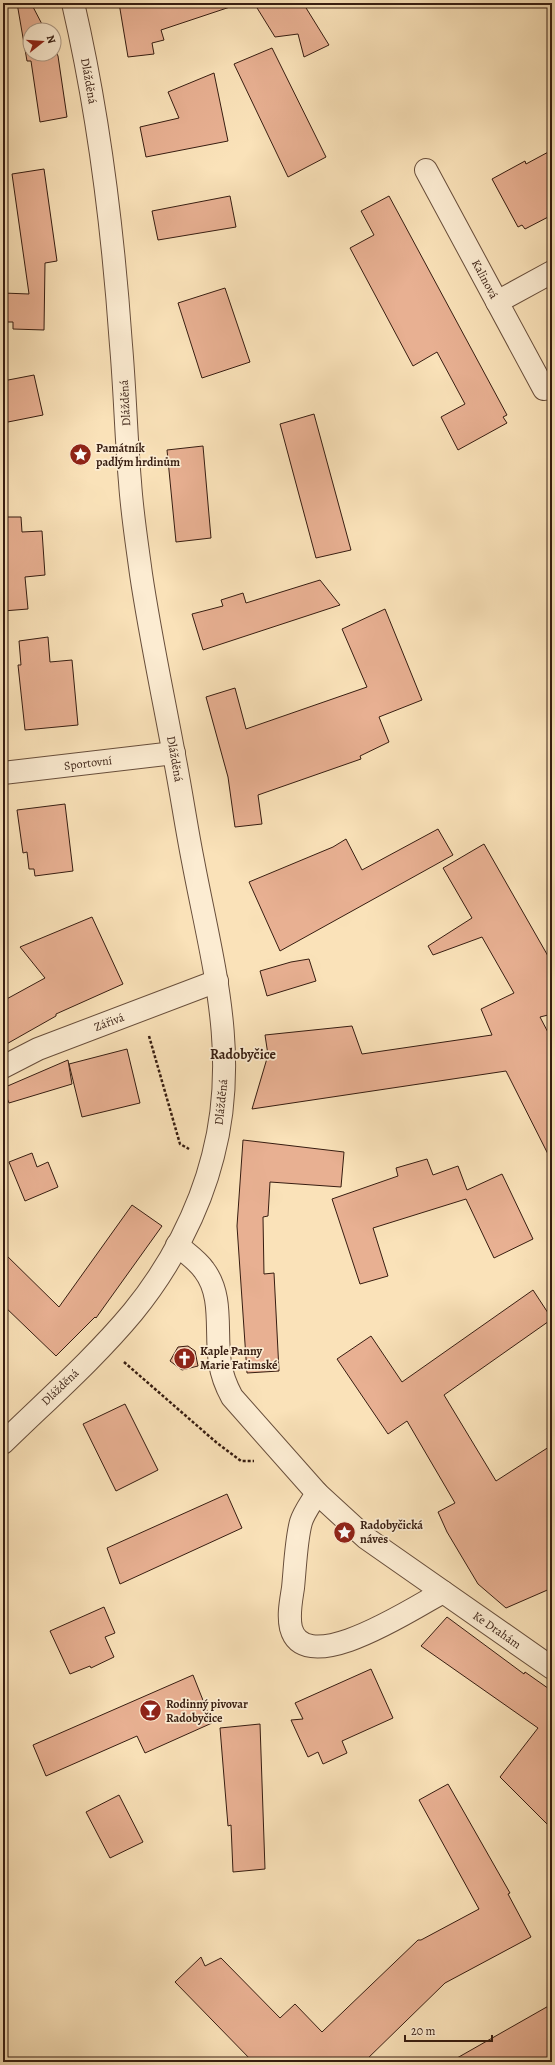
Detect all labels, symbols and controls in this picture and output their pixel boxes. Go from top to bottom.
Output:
north arrow [22,22,62,62]
text: N [43,33,59,45]
street label: Dlážděná [77,57,101,106]
street label: Kalinová [468,257,502,302]
street label: Dlážděná [116,379,134,427]
place label: Památník padlým hrdinům [96,440,180,470]
place icon: Památník padlým hrdinům [68,442,94,468]
street label: Dlážděná [163,735,187,784]
street label: Sportovní [63,752,113,774]
street label: Zářivá [92,1009,127,1035]
district label: Radobyčice [210,1045,277,1064]
street label: Dlážděná [211,1078,231,1126]
place label: Kaple Panny Marie Fatimské [200,1343,278,1373]
church icon: Kaple Panny Marie Fatimské [172,1345,198,1371]
street label: Dlážděná [38,1365,83,1409]
place label: Radobyčická náves [360,1517,423,1547]
place icon: Radobyčická náves [332,1519,358,1545]
street label: Ke Drahám [470,1608,524,1652]
place label: Rodinný pivovar Radobyčice [166,1696,248,1726]
bar icon: Rodinný pivovar Radobyčice [138,1698,164,1724]
scale bar [405,2017,492,2043]
text: 20 m [411,2023,435,2039]

